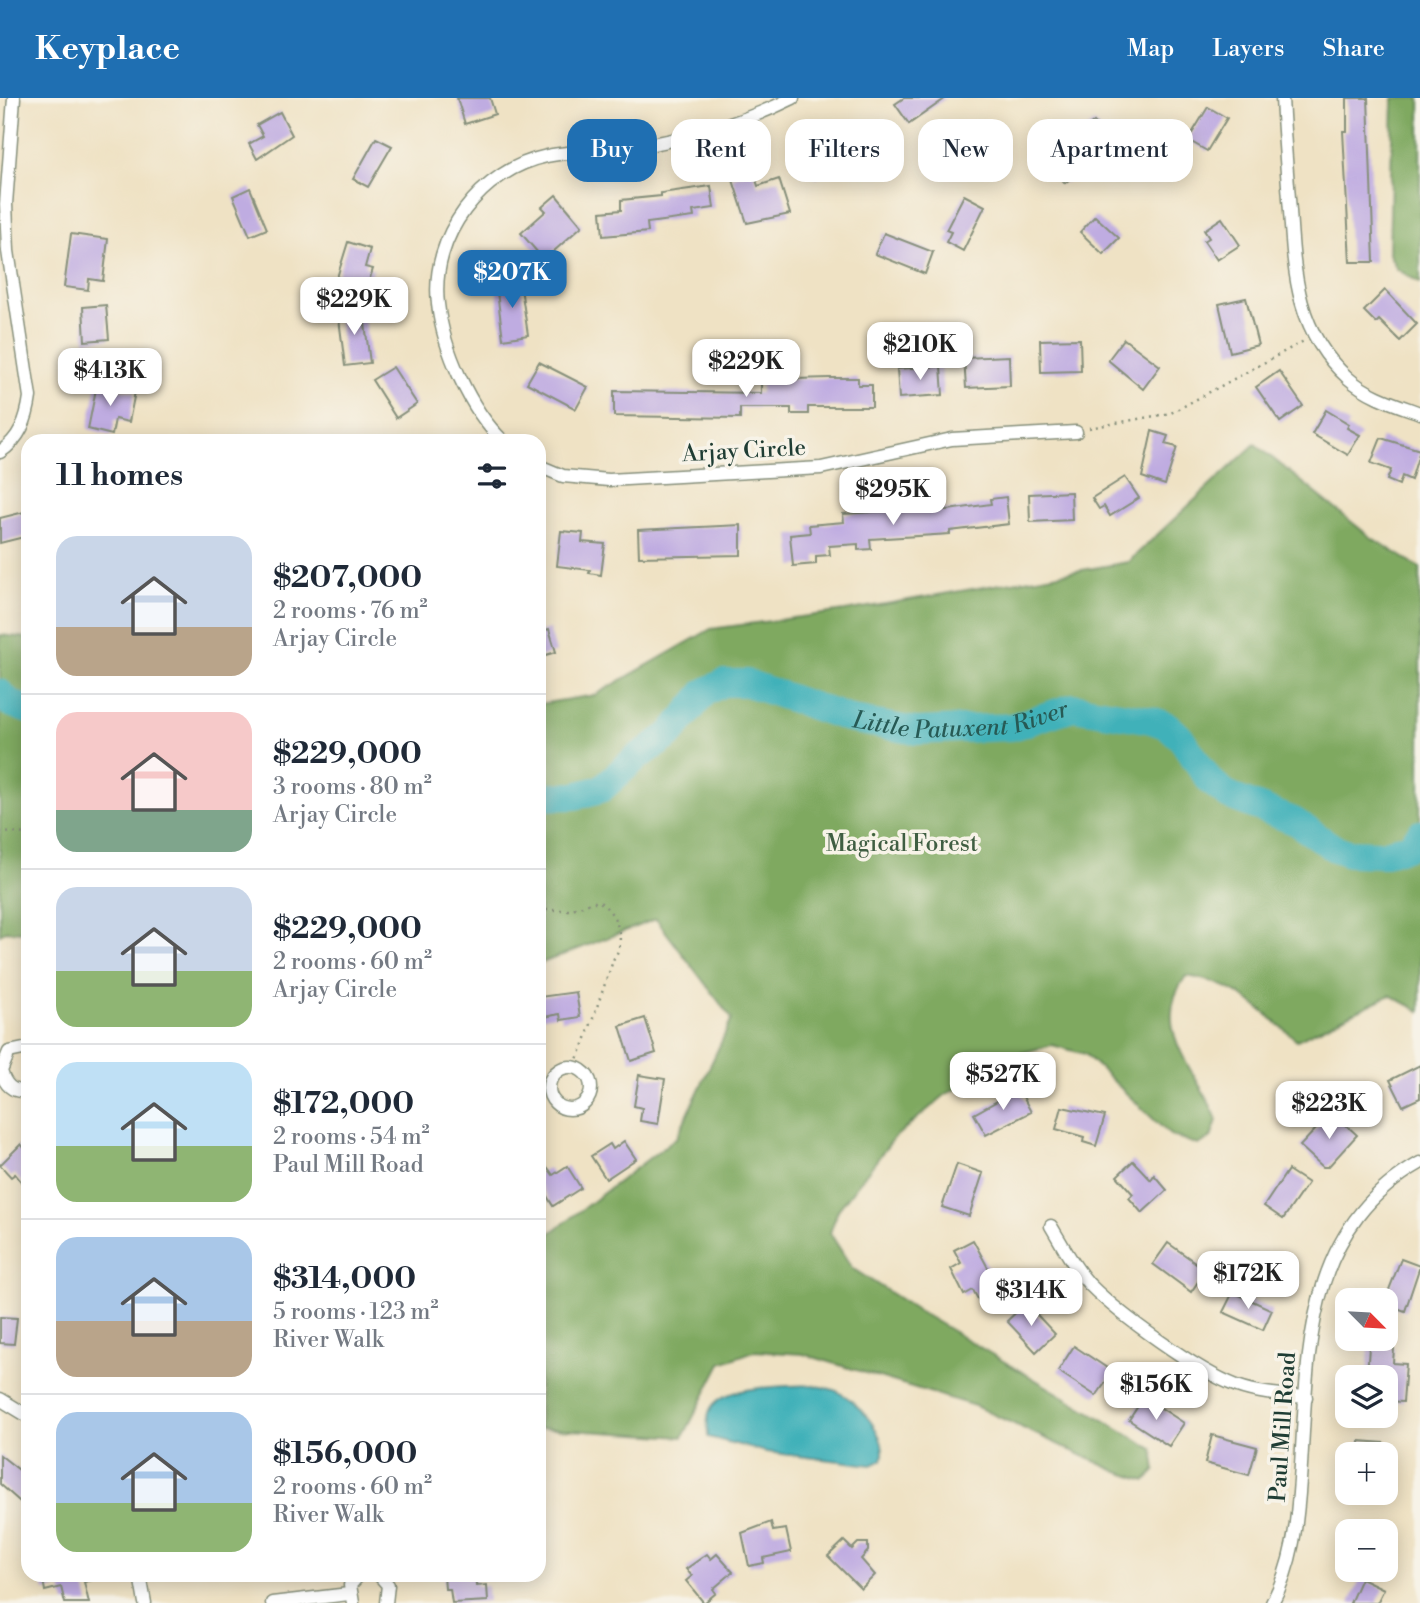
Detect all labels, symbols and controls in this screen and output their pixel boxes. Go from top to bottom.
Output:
text: Keyplace [35,29,180,70]
text: Map [1127,34,1174,64]
text: Layers [1212,34,1284,64]
text: Share [1322,34,1385,64]
chip: Buy [567,119,657,182]
chip: Rent [671,119,771,182]
chip: Filters [785,119,904,182]
chip: New [918,119,1013,182]
chip: Apartment [1027,119,1193,182]
pin: $207K [463,250,561,310]
text: $207K [474,259,550,287]
pin: $229K [305,278,403,337]
text: $229K [316,286,392,314]
pin: $210K [871,322,969,382]
text: $210K [883,331,957,359]
pin: $229K [697,340,795,399]
pin: $413K [61,348,159,408]
text: $229K [708,348,784,376]
text: $413K [74,357,146,385]
street label: Arjay Circle [680,434,807,468]
text: 11 homes [56,457,183,495]
icon: filters [473,457,511,495]
pin: $295K [844,468,942,527]
text: $295K [855,476,931,504]
text: $207,000 [273,559,422,597]
icon: home [112,564,196,648]
text: 2 rooms · 76 m² [273,597,428,625]
text: Arjay Circle [273,625,397,653]
water label: Little Patuxent River [850,694,1073,746]
text: $229,000 [273,735,422,773]
icon: home [112,740,196,824]
text: 3 rooms · 80 m² [273,773,432,801]
text: Arjay Circle [273,801,397,829]
park label: Magical Forest [826,830,978,858]
text: $229,000 [273,910,422,948]
icon: home [112,915,196,999]
text: 2 rooms · 60 m² [273,948,432,976]
text: Arjay Circle [273,976,397,1004]
pin: $527K [954,1052,1052,1112]
text: $527K [966,1061,1040,1089]
pin: $223K [1280,1082,1378,1141]
text: $172,000 [273,1085,414,1123]
icon: home [112,1090,196,1174]
text: $223K [1292,1090,1366,1118]
text: 2 rooms · 54 m² [273,1123,430,1151]
text: Paul Mill Road [273,1151,423,1179]
pin: $172K [1199,1252,1297,1311]
text: $314,000 [273,1260,416,1298]
text: $172K [1213,1260,1283,1288]
icon: home [112,1265,196,1349]
pin: $314K [982,1268,1080,1328]
text: $314K [995,1277,1067,1305]
north arrow [1335,1288,1398,1351]
map controls [1335,1288,1398,1582]
text: 5 rooms · 123 m² [273,1298,439,1326]
text: River Walk [273,1326,384,1354]
street label: Paul Mill Road [1264,1351,1302,1503]
pin: $156K [1107,1362,1205,1422]
button: layers [1335,1365,1398,1428]
text: $156K [1120,1371,1192,1399]
text: $156,000 [273,1435,417,1473]
icon: home [112,1440,196,1524]
button: + [1335,1442,1398,1505]
text: 2 rooms · 60 m² [273,1473,432,1501]
text: River Walk [273,1501,384,1529]
button: − [1335,1519,1398,1582]

